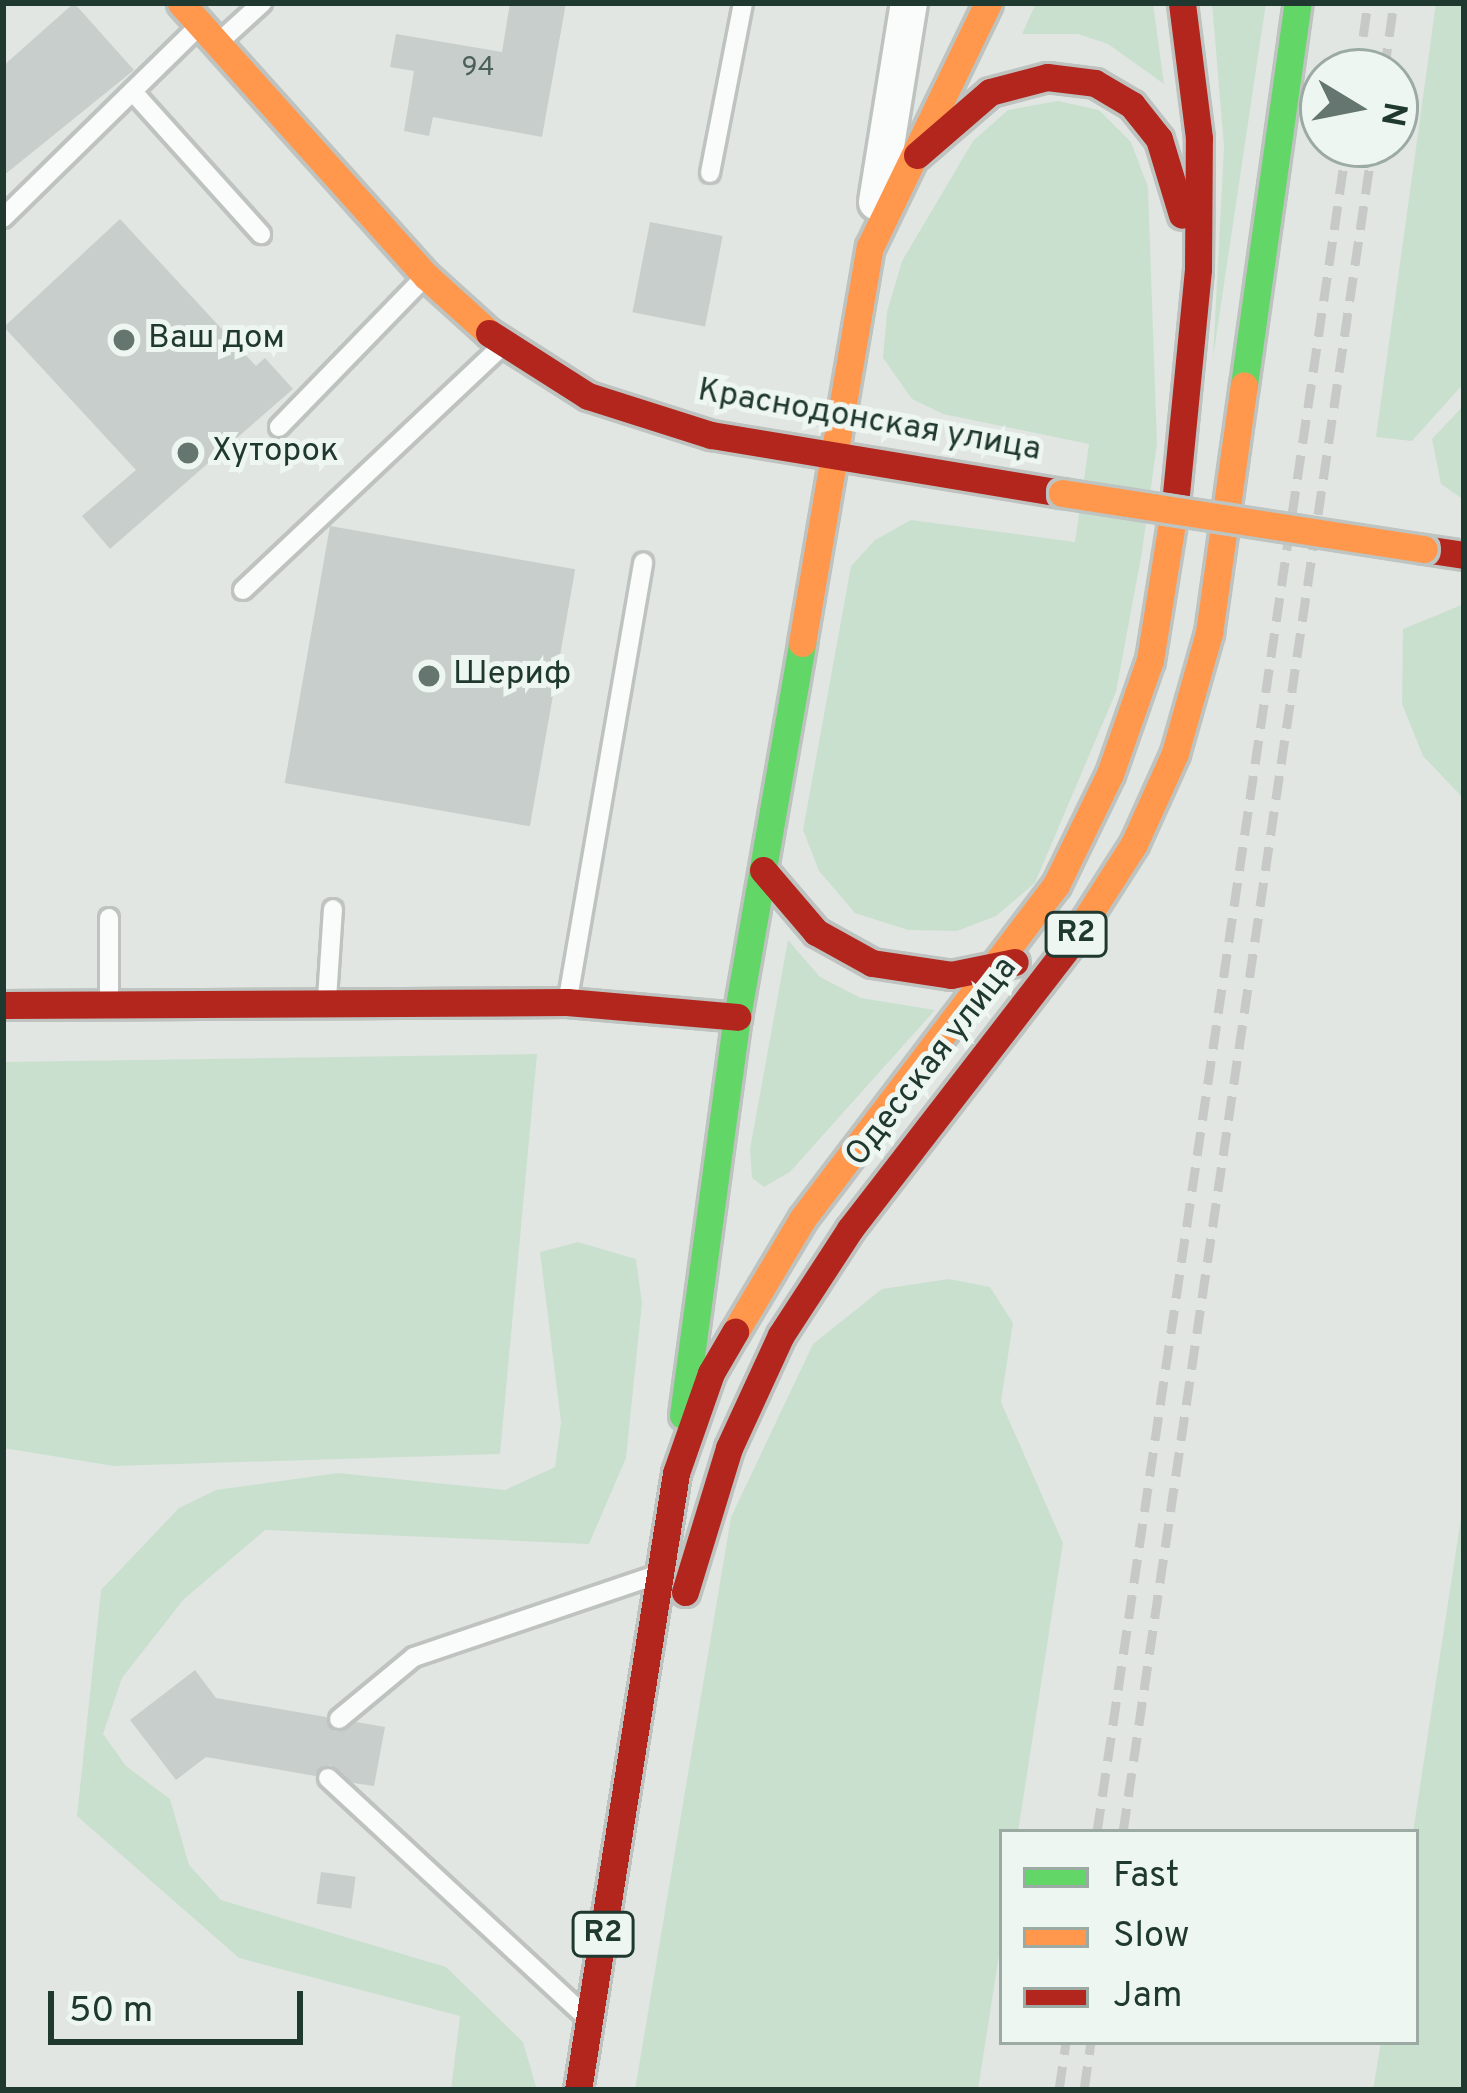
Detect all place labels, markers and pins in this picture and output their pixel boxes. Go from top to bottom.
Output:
place label: Ваш дом [148,320,285,360]
marker: Ваш дом [111,327,137,353]
place label: Хуторок [212,433,339,473]
marker: Хуторок [175,440,201,466]
place label: Шериф [453,656,571,696]
marker: Шериф [416,663,442,689]

